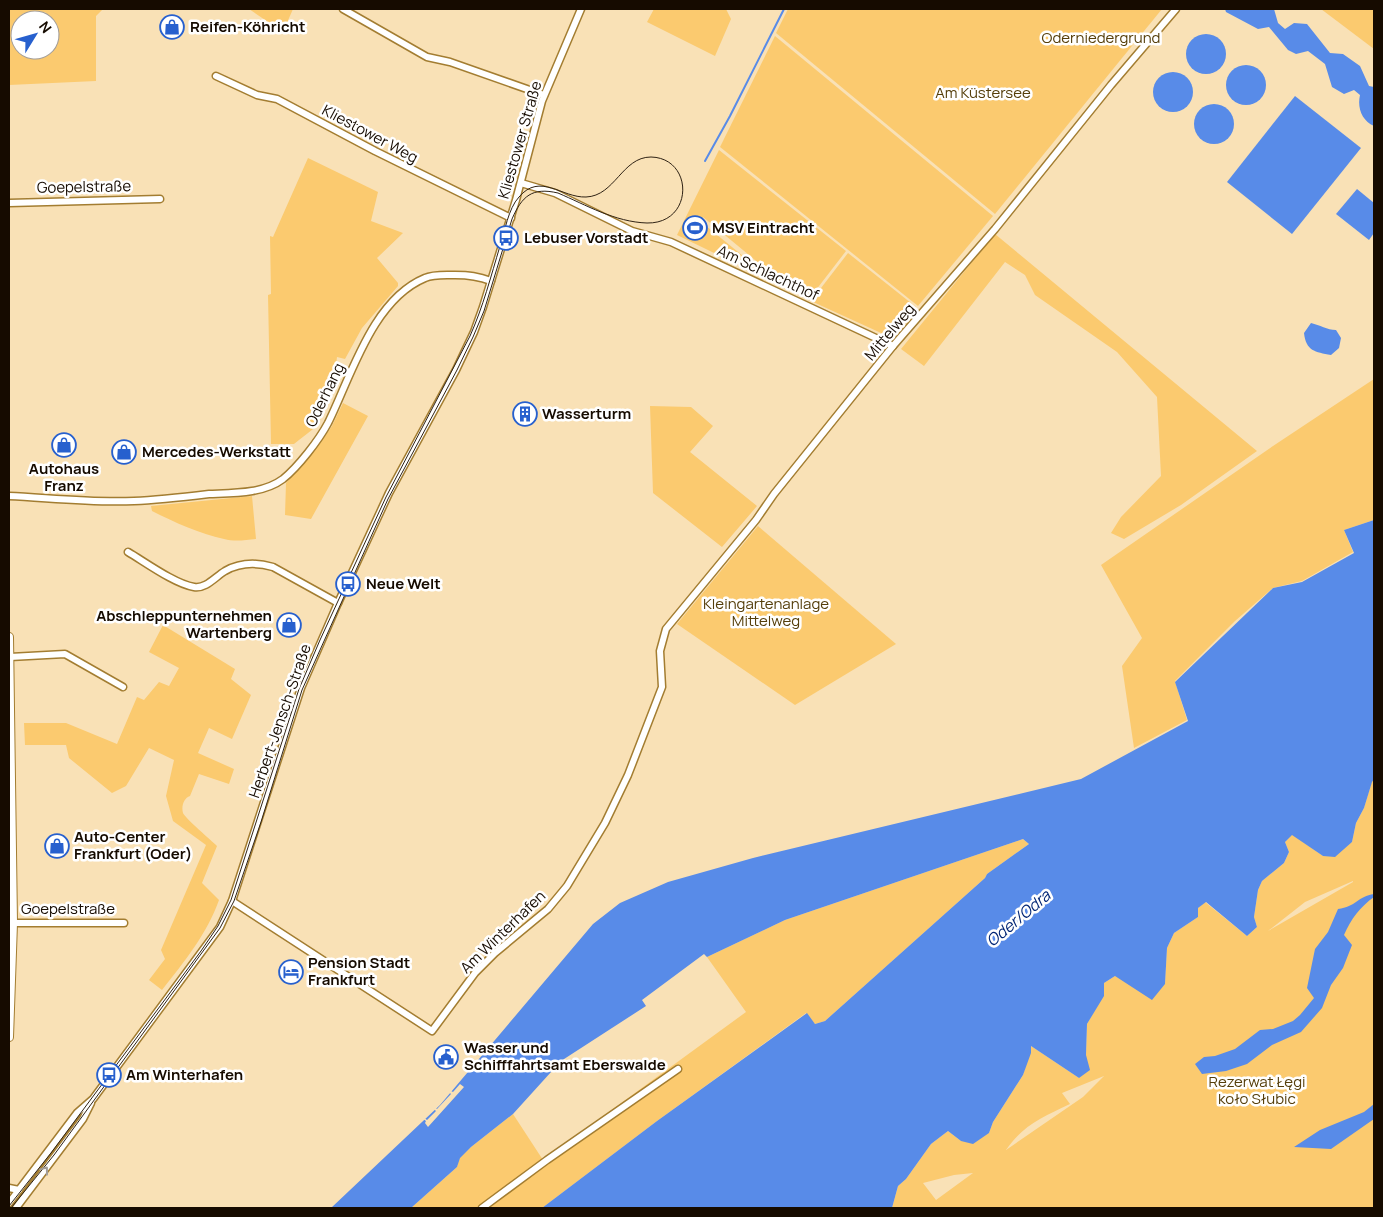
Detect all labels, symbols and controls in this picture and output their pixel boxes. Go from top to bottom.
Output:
north arrow [10,10,60,60]
shop icon: Reifen-Köhricht [159,14,185,40]
place label: Reifen-Köhricht [190,16,305,37]
text: N [35,17,56,37]
park label: Oderniedergrund [1042,27,1160,48]
street label: Kliestower Straße [493,78,546,201]
park label: Am Küstersee [935,82,1031,103]
street label: Kliestower Weg [319,99,422,168]
street label: Goepelstraße [37,175,131,198]
sports icon: MSV Eintracht [682,215,708,241]
place label: MSV Eintracht [712,217,815,238]
bus stop icon: Lebuser Vorstadt [493,225,519,251]
place label: Lebuser Vorstadt [524,227,648,248]
street label: Am Schlachthof [714,240,823,306]
street label: Mittelweg [860,299,920,365]
street label: Oderhang [300,359,349,430]
building icon: Wasserturm [512,401,538,427]
place label: Wasserturm [542,403,631,424]
shop icon: Autohaus Franz [51,432,77,458]
shop icon: Mercedes-Werkstatt [111,439,137,465]
place label: Mercedes-Werkstatt [142,441,291,462]
place label: Autohaus Franz [29,458,99,496]
bus stop icon: Neue Welt [335,571,361,597]
place label: Neue Welt [366,573,441,594]
park label: Kleingartenanlage Mittelweg [703,593,829,631]
place label: Abschleppunternehmen Wartenberg [96,605,272,643]
shop icon: Abschleppunternehmen Wartenberg [276,612,302,638]
street label: Herbert-Jensch-Straße [243,641,316,801]
place label: Auto-Center Frankfurt (Oder) [74,826,192,864]
shop icon: Auto-Center Frankfurt (Oder) [44,833,70,859]
water label: Oder/Odra [981,884,1056,951]
street label: Am Winterhafen [455,885,550,978]
street label: Goepelstraße [21,898,115,919]
place label: Pension Stadt Frankfurt [308,952,410,990]
hotel icon: Pension Stadt Frankfurt [278,959,304,985]
place label: Wasser und Schifffahrtsamt Eberswalde [464,1037,666,1075]
public building icon: Wasser und Schifffahrtsamt Eberswalde [433,1044,459,1070]
bus stop icon: Am Winterhafen [96,1062,122,1088]
place label: Am Winterhafen [126,1064,243,1085]
park label: Rezerwat Łęgi koło Słubic [1208,1071,1306,1109]
one-way arrow [40,1167,48,1176]

